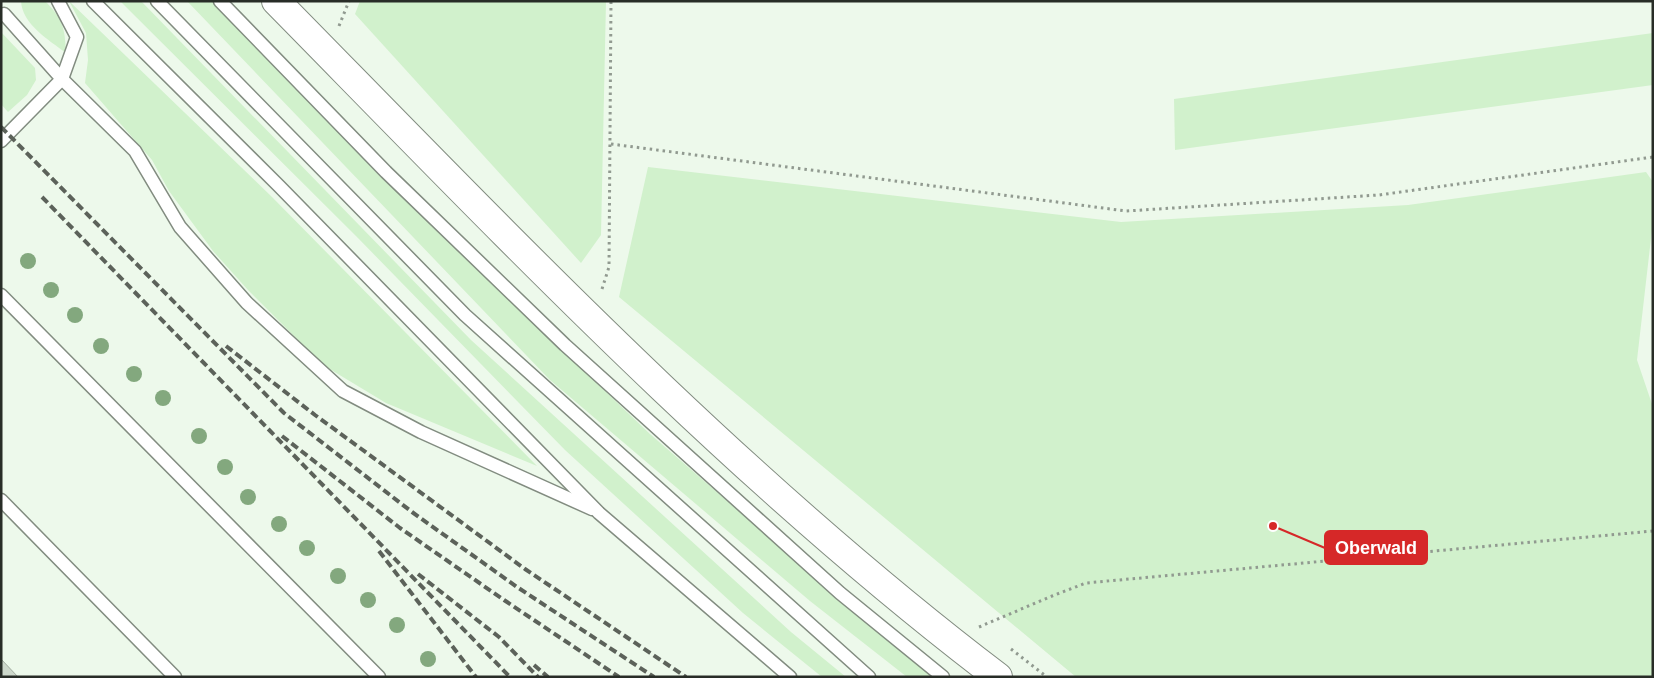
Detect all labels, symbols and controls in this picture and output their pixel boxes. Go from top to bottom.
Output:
callout: Oberwald [1325,531,1427,564]
text: Oberwald [1335,538,1417,558]

